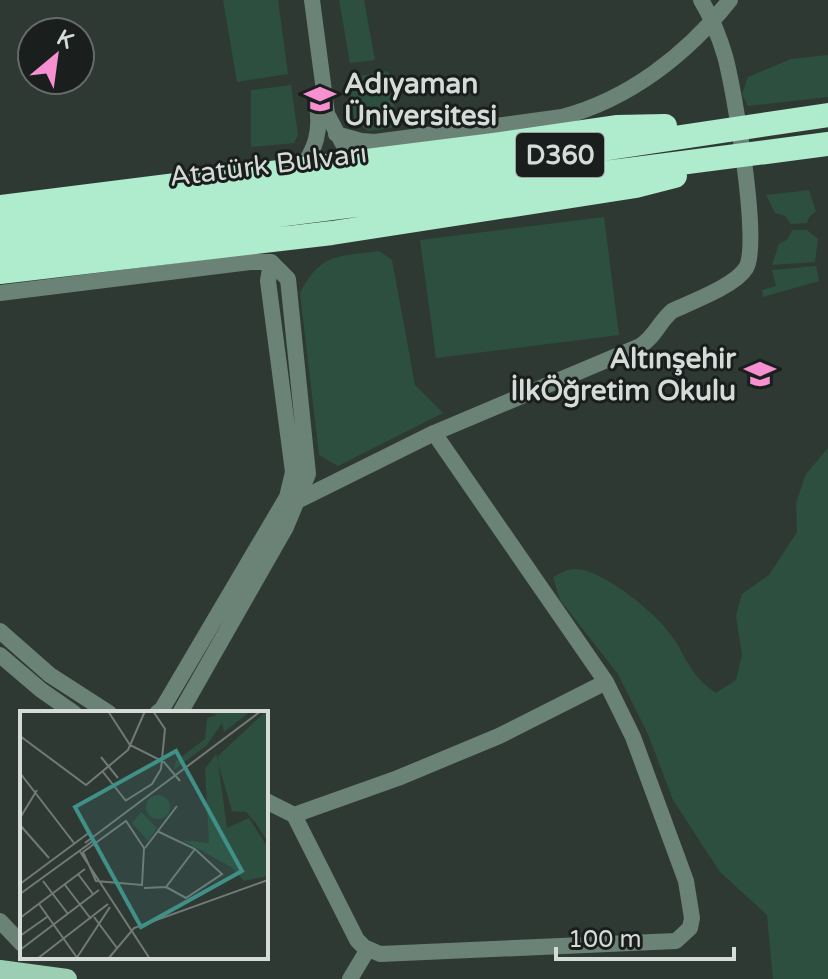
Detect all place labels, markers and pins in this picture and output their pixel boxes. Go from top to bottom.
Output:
place label: Adıyaman Üniversitesi [344,67,497,133]
school or university icon: Adıyaman Üniversitesi [303,82,337,116]
place label: Altınşehir İlkÖğretim Okulu [511,342,737,408]
school or university icon: Altınşehir İlkÖğretim Okulu [743,357,777,391]

